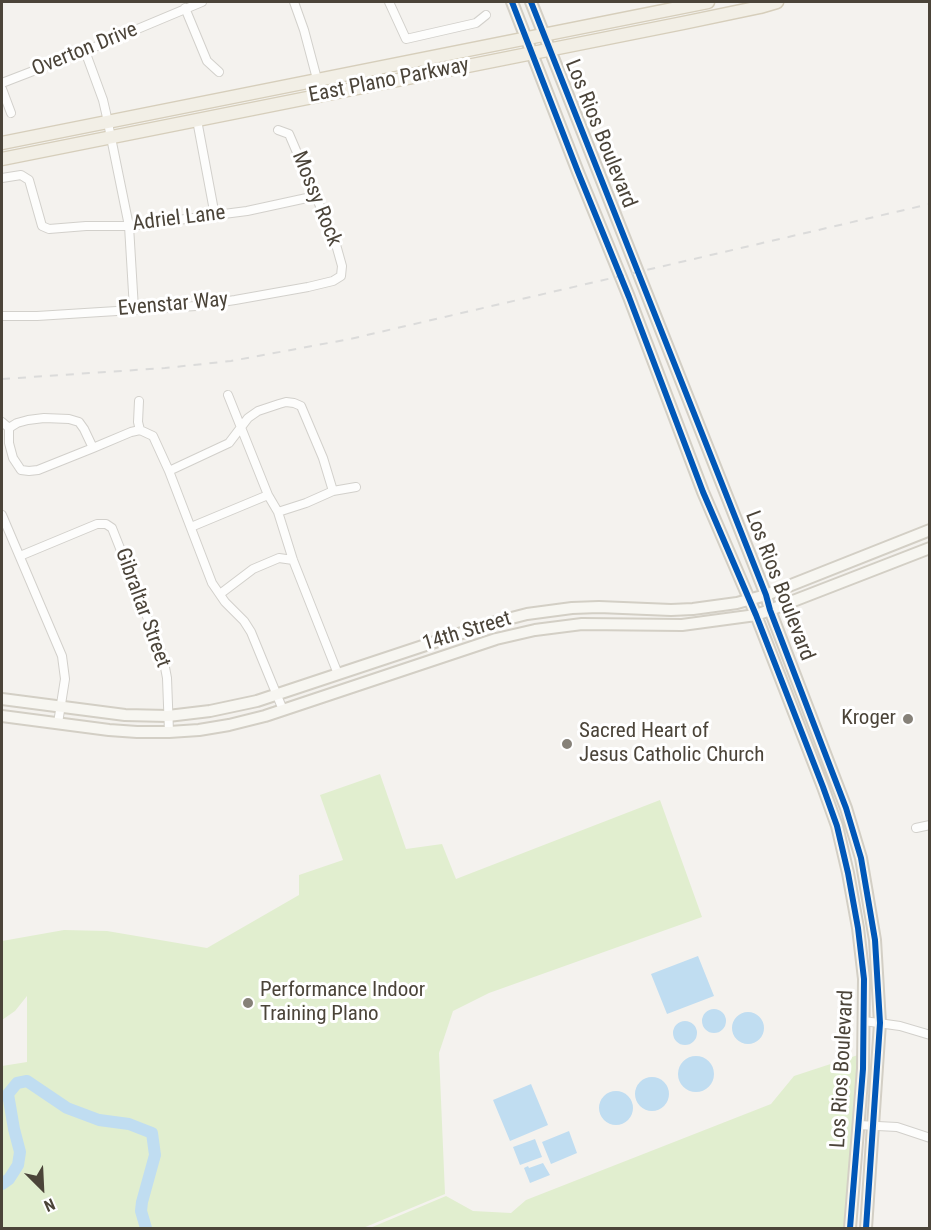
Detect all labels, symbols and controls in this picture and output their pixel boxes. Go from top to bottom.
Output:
street label: Overton Drive [29,17,141,83]
street label: East Plano Parkway [307,53,471,109]
street label: Los Rios Boulevard [559,56,641,212]
street label: Mossy Rock [286,148,346,250]
street label: Adriel Lane [131,201,227,237]
street label: Evenstar Way [117,288,229,322]
street label: Los Rios Boulevard [739,508,819,664]
street label: Gibraltar Street [109,545,175,671]
street label: 14th Street [420,607,514,657]
place label: Kroger [841,706,896,732]
marker: Kroger [901,712,915,726]
place label: Sacred Heart of Jesus Catholic Church [579,719,764,769]
marker: Sacred Heart of Jesus Catholic Church [560,737,574,751]
place label: Performance Indoor Training Plano [260,978,425,1028]
street label: Los Rios Boulevard [826,989,860,1149]
marker: Performance Indoor Training Plano [241,996,255,1010]
north arrow [12,1158,72,1218]
text: N [41,1194,58,1216]

